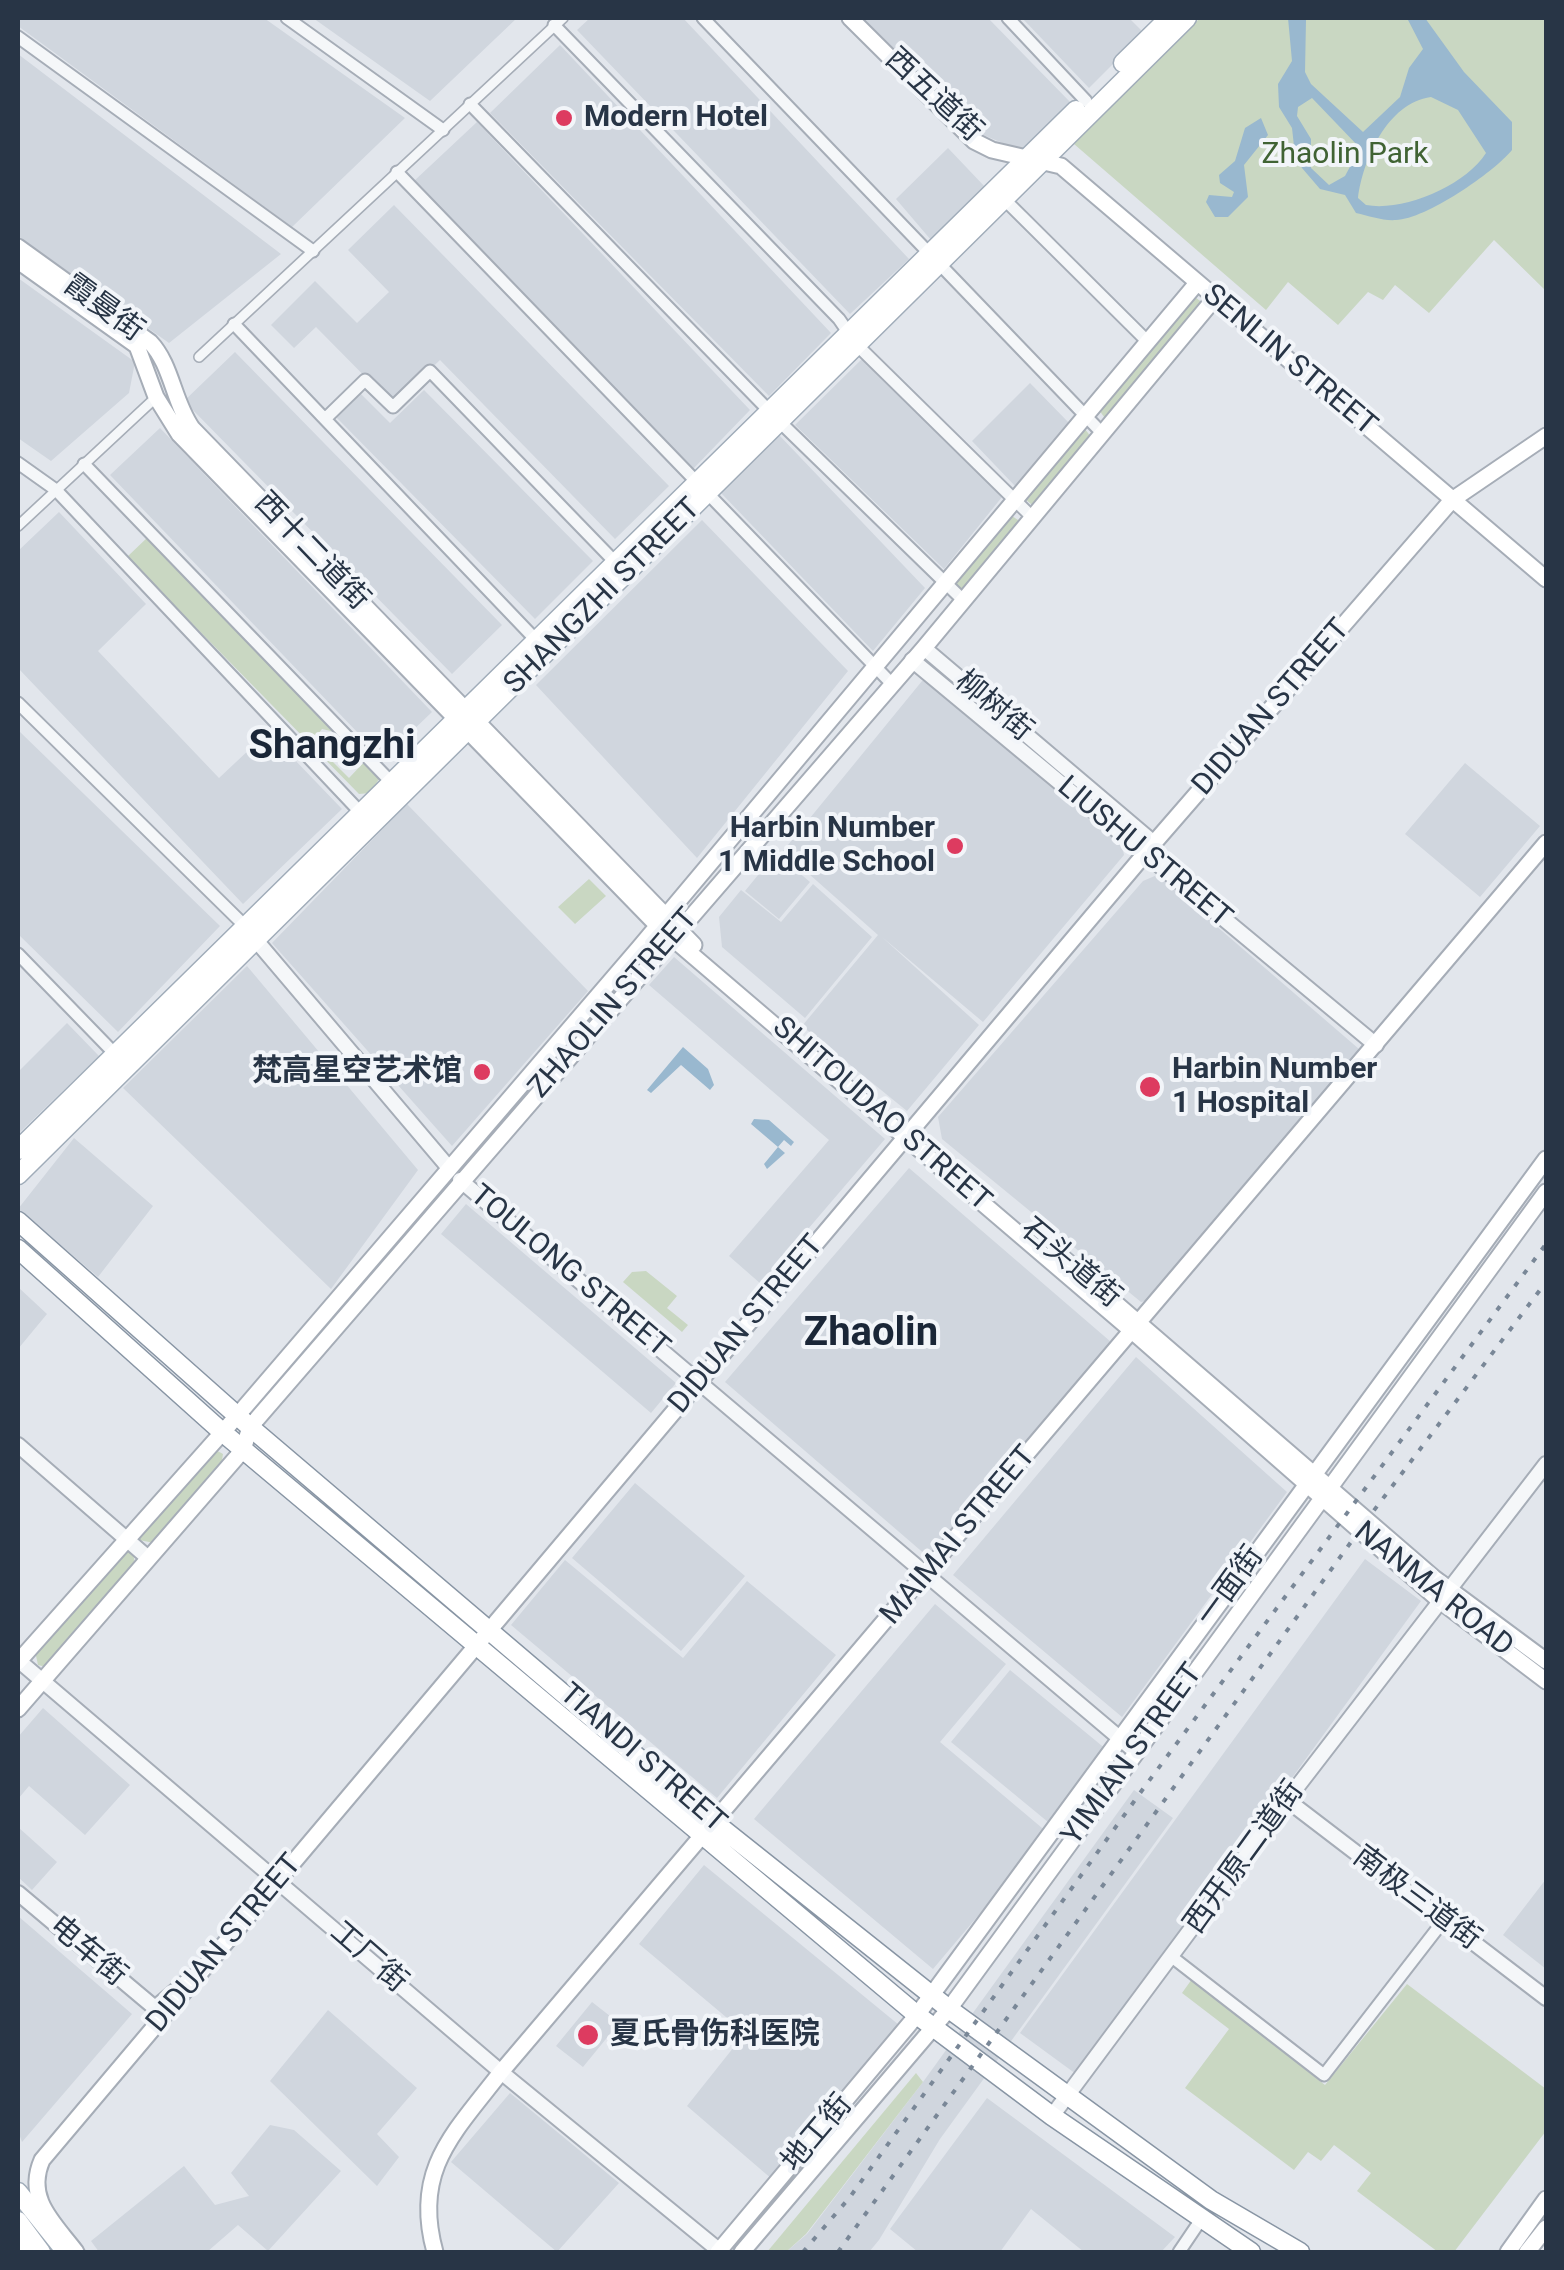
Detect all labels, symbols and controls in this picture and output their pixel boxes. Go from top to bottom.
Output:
street label: 西五道街 [877,42,989,150]
place label: Modern Hotel [584,100,768,136]
marker: Modern Hotel [553,107,575,129]
park label: Zhaolin Park [1262,137,1428,173]
street label: 霞曼街 [56,268,150,350]
street label: SENLIN STREET [1195,278,1383,444]
street label: 西十二道街 [246,486,376,618]
street label: SHANGZHI STREET [498,492,708,702]
street label: DIDUAN STREET [1186,613,1358,803]
street label: 柳树街 [947,664,1039,750]
district label: Shangzhi [248,724,416,772]
street label: LIUSHU STREET [1050,770,1238,936]
place label: Harbin Number 1 Middle School [718,811,935,882]
marker: Harbin Number 1 Middle School [944,835,966,857]
street label: ZHAOLIN STREET [522,902,706,1106]
street label: SHITOUDAO STREET [764,1010,998,1220]
place label: Harbin Number 1 Hospital [1172,1052,1377,1122]
place label: 梵高星空艺术馆 [252,1054,462,1090]
marker: 梵高星空艺术馆 [471,1061,493,1083]
marker: Harbin Number 1 Hospital [1137,1074,1163,1100]
street label: TOULONG STREET [462,1178,676,1366]
street label: 石头道街 [1012,1212,1128,1316]
street label: DIDUAN STREET [662,1229,832,1421]
district label: Zhaolin [804,1311,938,1359]
street label: MAIMAI STREET [874,1439,1044,1633]
street label: NANMA ROAD [1346,1515,1520,1665]
street label: 一面街 [1190,1540,1272,1634]
street label: YIMIAN STREET [1055,1657,1211,1853]
street label: TIANDI STREET [551,1677,733,1841]
street label: 西开原二道街 [1178,1775,1312,1941]
street label: 南极三道街 [1345,1839,1487,1959]
street label: DIDUAN STREET [140,1848,310,2040]
street label: 电车街 [41,1909,133,1995]
street label: 工厂街 [322,1915,414,2001]
place label: 夏氏骨伤科医院 [610,2017,820,2053]
marker: 夏氏骨伤科医院 [575,2022,601,2048]
street label: 地工街 [775,2088,861,2180]

